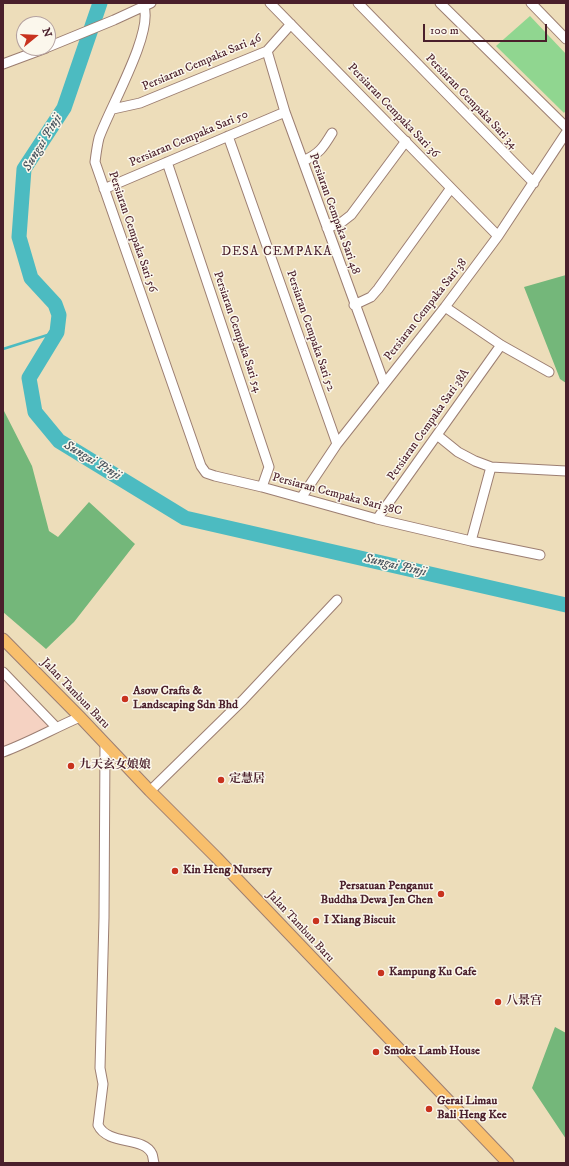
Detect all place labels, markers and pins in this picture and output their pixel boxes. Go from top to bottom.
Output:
place label: Asow Crafts & Landscaping Sdn Bhd [133,685,238,713]
marker: Asow Crafts & Landscaping Sdn Bhd [120,694,130,704]
place label: 九天玄女娘娘 [79,759,151,773]
marker: 九天玄女娘娘 [66,761,76,771]
place label: 定慧居 [229,773,265,787]
marker: 定慧居 [216,775,226,785]
place label: Kin Heng Nursery [183,864,272,878]
marker: Kin Heng Nursery [170,866,180,876]
place label: Persatuan Penganut Buddha Dewa Jen Chen [321,880,433,908]
marker: Persatuan Penganut Buddha Dewa Jen Chen [436,889,446,899]
place label: I Xiang Biscuit [324,914,396,928]
marker: I Xiang Biscuit [311,916,321,926]
place label: Kampung Ku Cafe [389,966,477,980]
marker: Kampung Ku Cafe [376,968,386,978]
place label: 八景宫 [506,995,542,1009]
marker: 八景宫 [493,997,503,1007]
place label: Smoke Lamb House [384,1045,480,1059]
marker: Smoke Lamb House [371,1047,381,1057]
place label: Gerai Limau Bali Heng Kee [437,1095,507,1123]
marker: Gerai Limau Bali Heng Kee [424,1104,434,1114]

